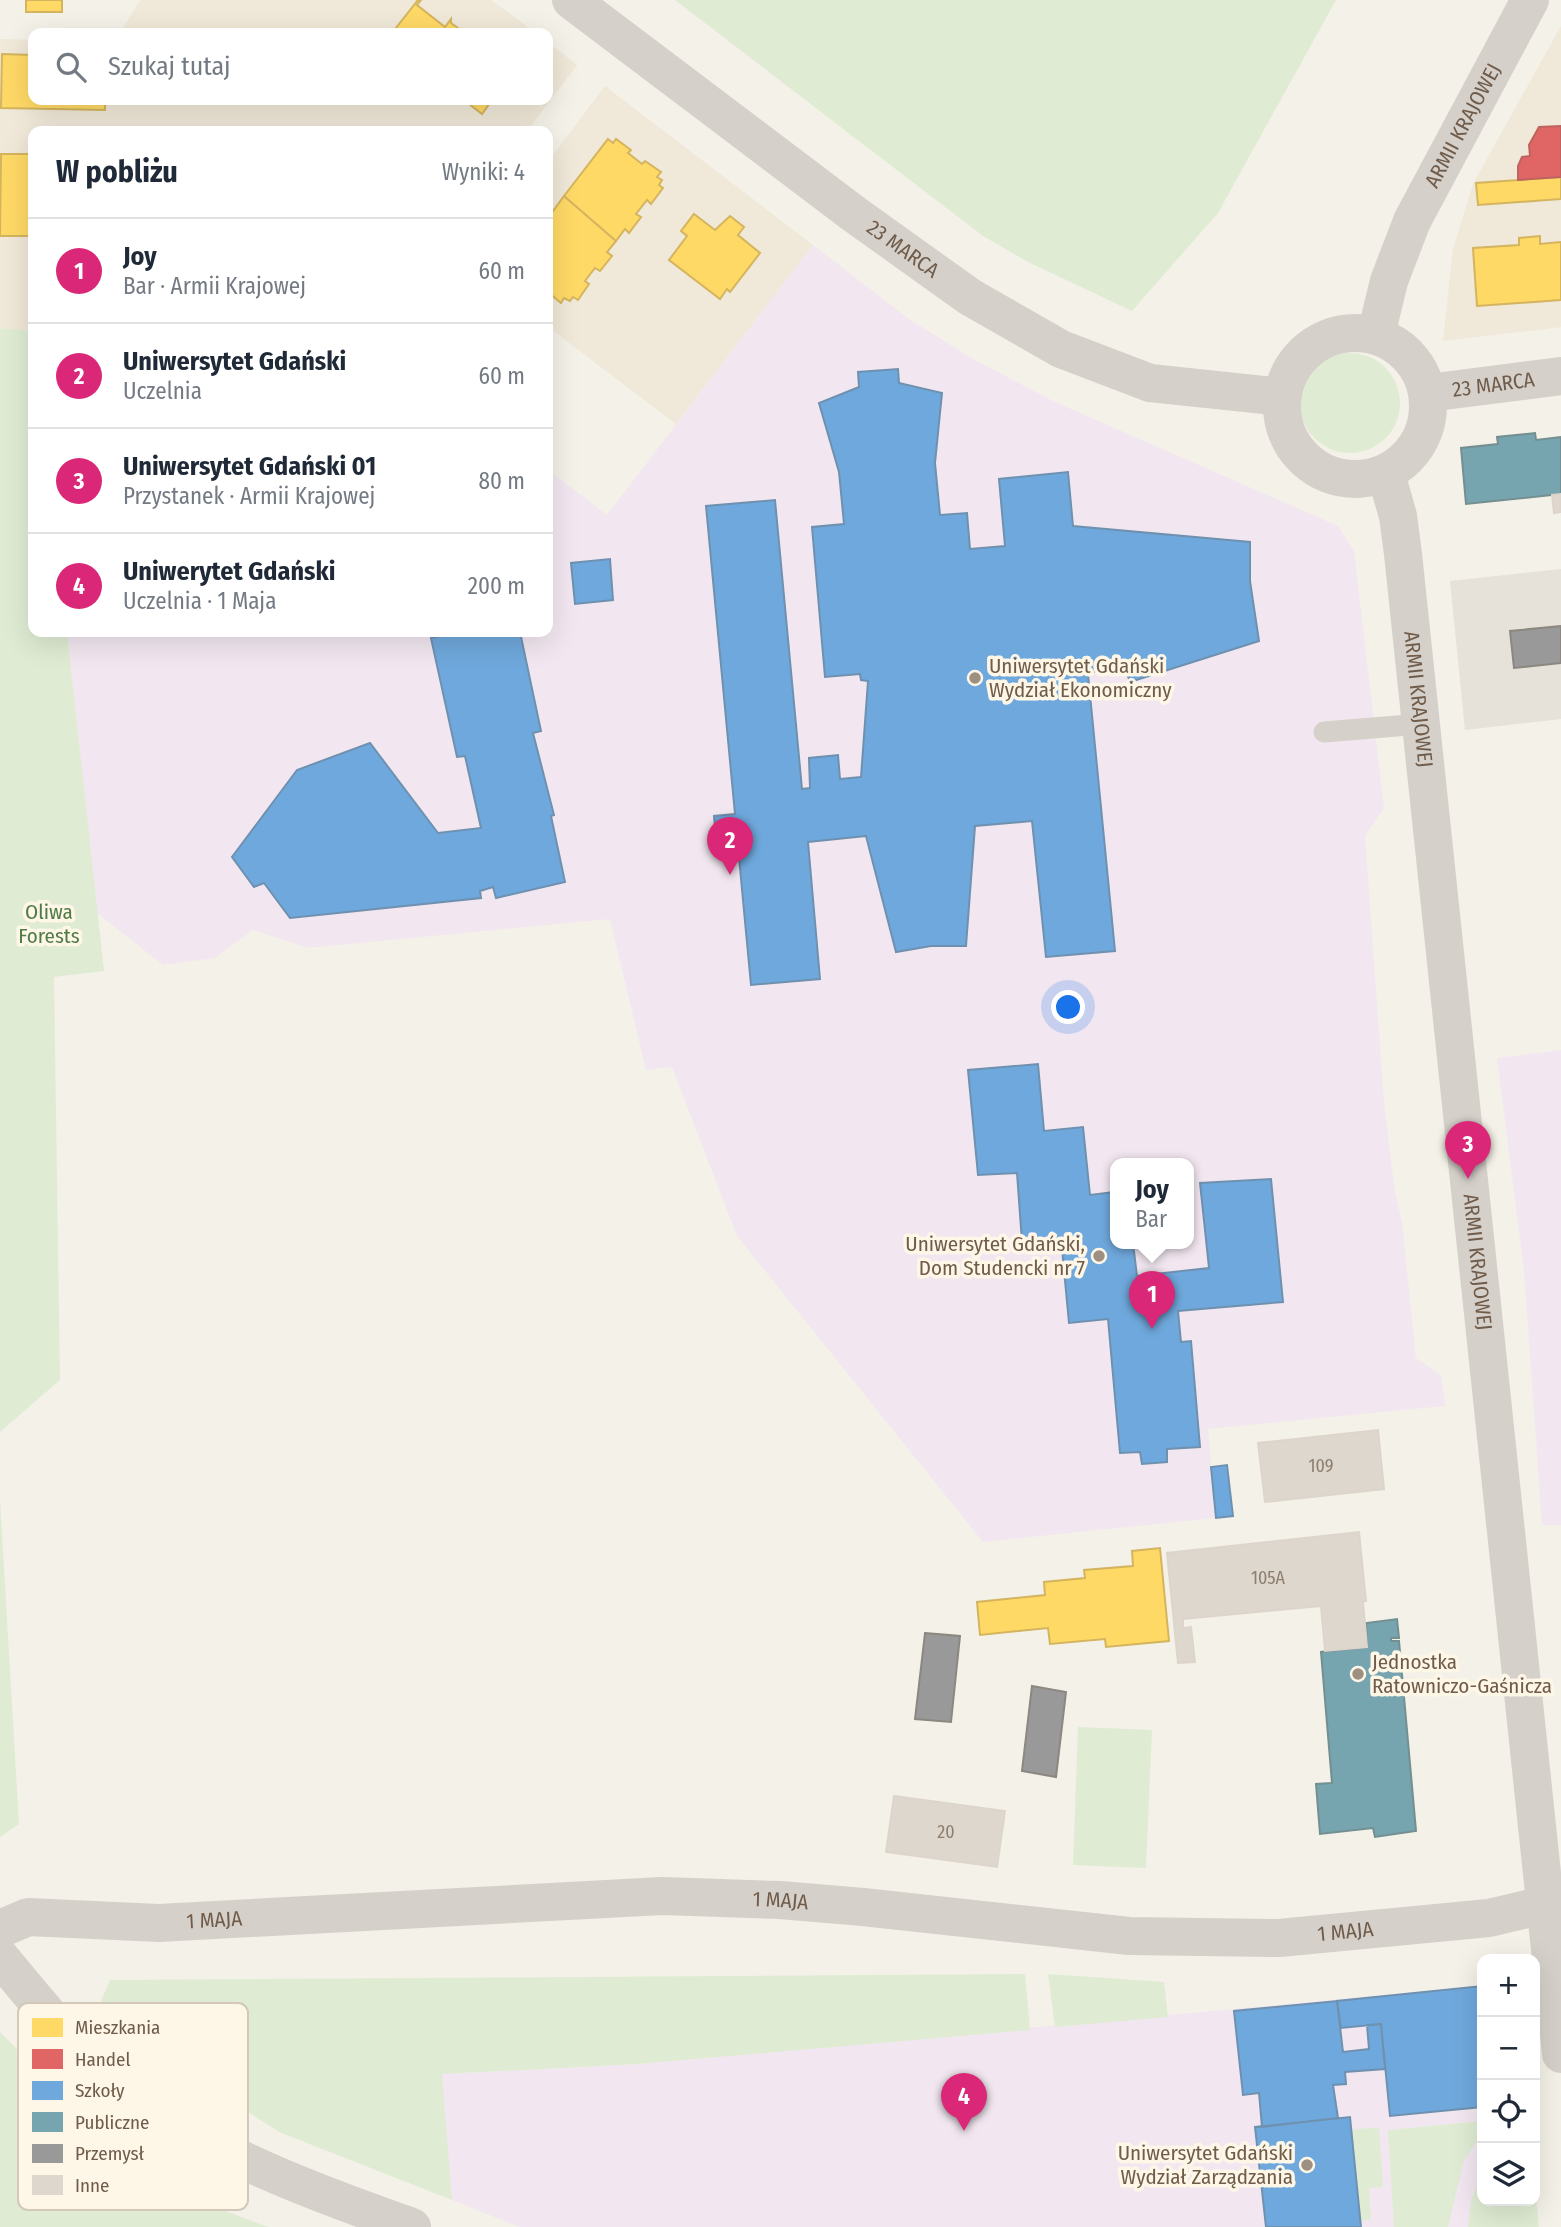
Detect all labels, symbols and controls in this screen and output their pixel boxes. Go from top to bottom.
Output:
search box [28,28,553,105]
icon: search [52,48,90,86]
text: Szukaj tutaj [108,51,231,82]
street label: ARMII KRAJOWEJ [1419,59,1507,192]
text: W pobliżu [56,154,178,190]
text: Wyniki: 4 [442,158,525,186]
street label: 23 MARCA [862,214,944,284]
text: Joy [123,241,157,272]
text: 1 [74,257,84,285]
text: 60 m [479,257,525,285]
text: Bar · Armii Krajowej [123,272,306,300]
text: Uniwersytet Gdański [123,346,346,377]
text: 2 [74,362,84,390]
text: 60 m [479,362,525,390]
street label: 23 MARCA [1451,366,1536,403]
text: Uczelnia [123,377,202,405]
text: Uniwersytet Gdański 01 [123,451,376,482]
text: 3 [74,467,84,495]
text: 80 m [478,467,525,495]
text: Przystanek · Armii Krajowej [123,482,375,510]
text: Uniwerytet Gdański [123,556,335,587]
text: 4 [73,572,85,600]
text: 200 m [468,572,525,600]
text: Uczelnia · 1 Maja [123,587,276,615]
street label: ARMII KRAJOWEJ [1398,630,1438,769]
place label: Uniwersytet Gdański Wydział Ekonomiczny [989,653,1172,703]
marker: Uniwersytet Gdański Wydział Ekonomiczny [967,670,983,686]
pin: 2 [707,817,753,875]
park label: Oliwa Forests [18,899,80,949]
your location [1051,990,1085,1024]
pin: 3 [1445,1121,1491,1179]
popup [1110,1158,1194,1249]
text: Joy [1135,1174,1169,1205]
street label: ARMII KRAJOWEJ [1457,1193,1498,1332]
text: Bar [1135,1205,1167,1233]
place label: Uniwersytet Gdański, Dom Studencki nr 7 [905,1231,1085,1281]
marker: Uniwersytet Gdański, Dom Studencki nr 7 [1091,1248,1107,1264]
pin: 1 [1129,1271,1175,1329]
house number: 109 [1308,1455,1334,1477]
house number: 105A [1251,1567,1286,1589]
place label: Jednostka Ratowniczo-Gaśnicza [1372,1649,1552,1699]
marker: Jednostka Ratowniczo-Gaśnicza [1350,1666,1366,1682]
house number: 20 [937,1821,955,1843]
street label: 1 MAJA [752,1886,810,1915]
street label: 1 MAJA [186,1906,243,1935]
street label: 1 MAJA [1316,1916,1374,1947]
map controls [1477,1954,1540,2206]
button: + [1477,1954,1540,2017]
legend [18,2003,248,2210]
text: Mieszkania [75,2016,160,2039]
button: − [1477,2017,1540,2080]
text: Handel [75,2048,130,2071]
pin: 4 [941,2073,987,2131]
text: Szkoły [75,2079,125,2102]
button: locate [1477,2080,1540,2143]
text: Publiczne [75,2111,149,2134]
place label: Uniwersytet Gdański Wydział Zarządzania [1118,2140,1293,2190]
text: Przemysł [75,2142,144,2165]
button: layers [1477,2143,1540,2206]
marker: Uniwersytet Gdański Wydział Zarządzania [1299,2157,1315,2173]
text: Inne [75,2174,109,2197]

